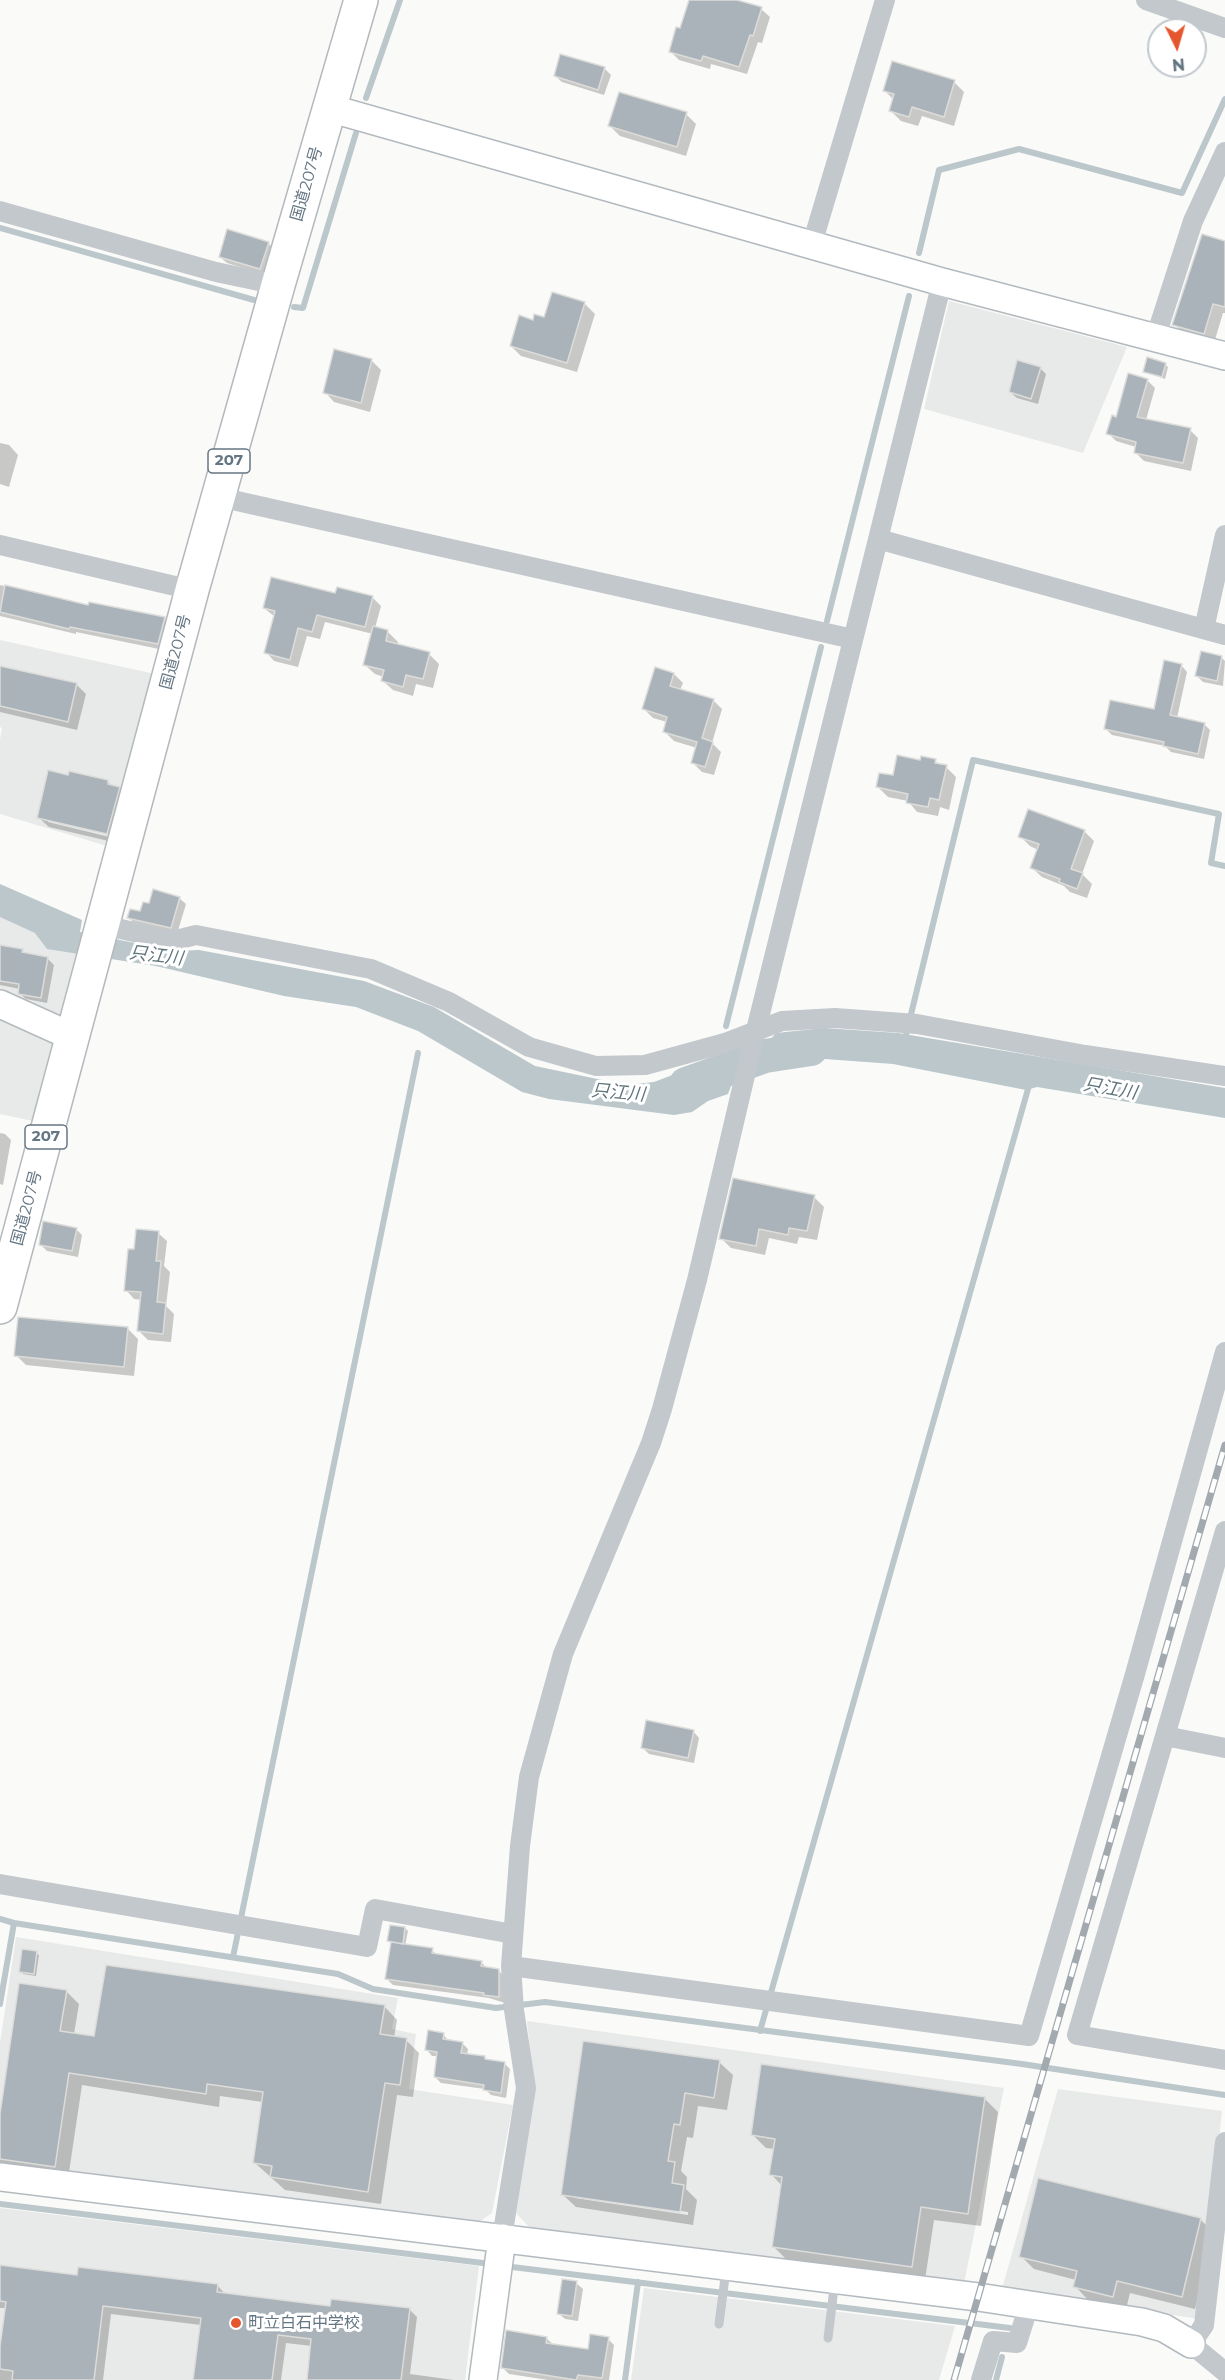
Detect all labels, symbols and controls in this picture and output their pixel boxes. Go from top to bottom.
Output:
north arrow [1147,18,1207,78]
text: N [1171,54,1186,74]
street label: 国道207号 [287,144,327,224]
road number: 207 [208,449,250,473]
street label: 国道207号 [157,612,195,692]
water label: 只江川 [128,942,184,970]
water label: 只江川 [1082,1074,1138,1104]
water label: 只江川 [590,1080,646,1106]
road number: 207 [25,1125,67,1149]
street label: 国道207号 [8,1168,46,1248]
place label: 町立白石中学校 [248,2313,360,2333]
marker: 町立白石中学校 [229,2316,243,2330]

